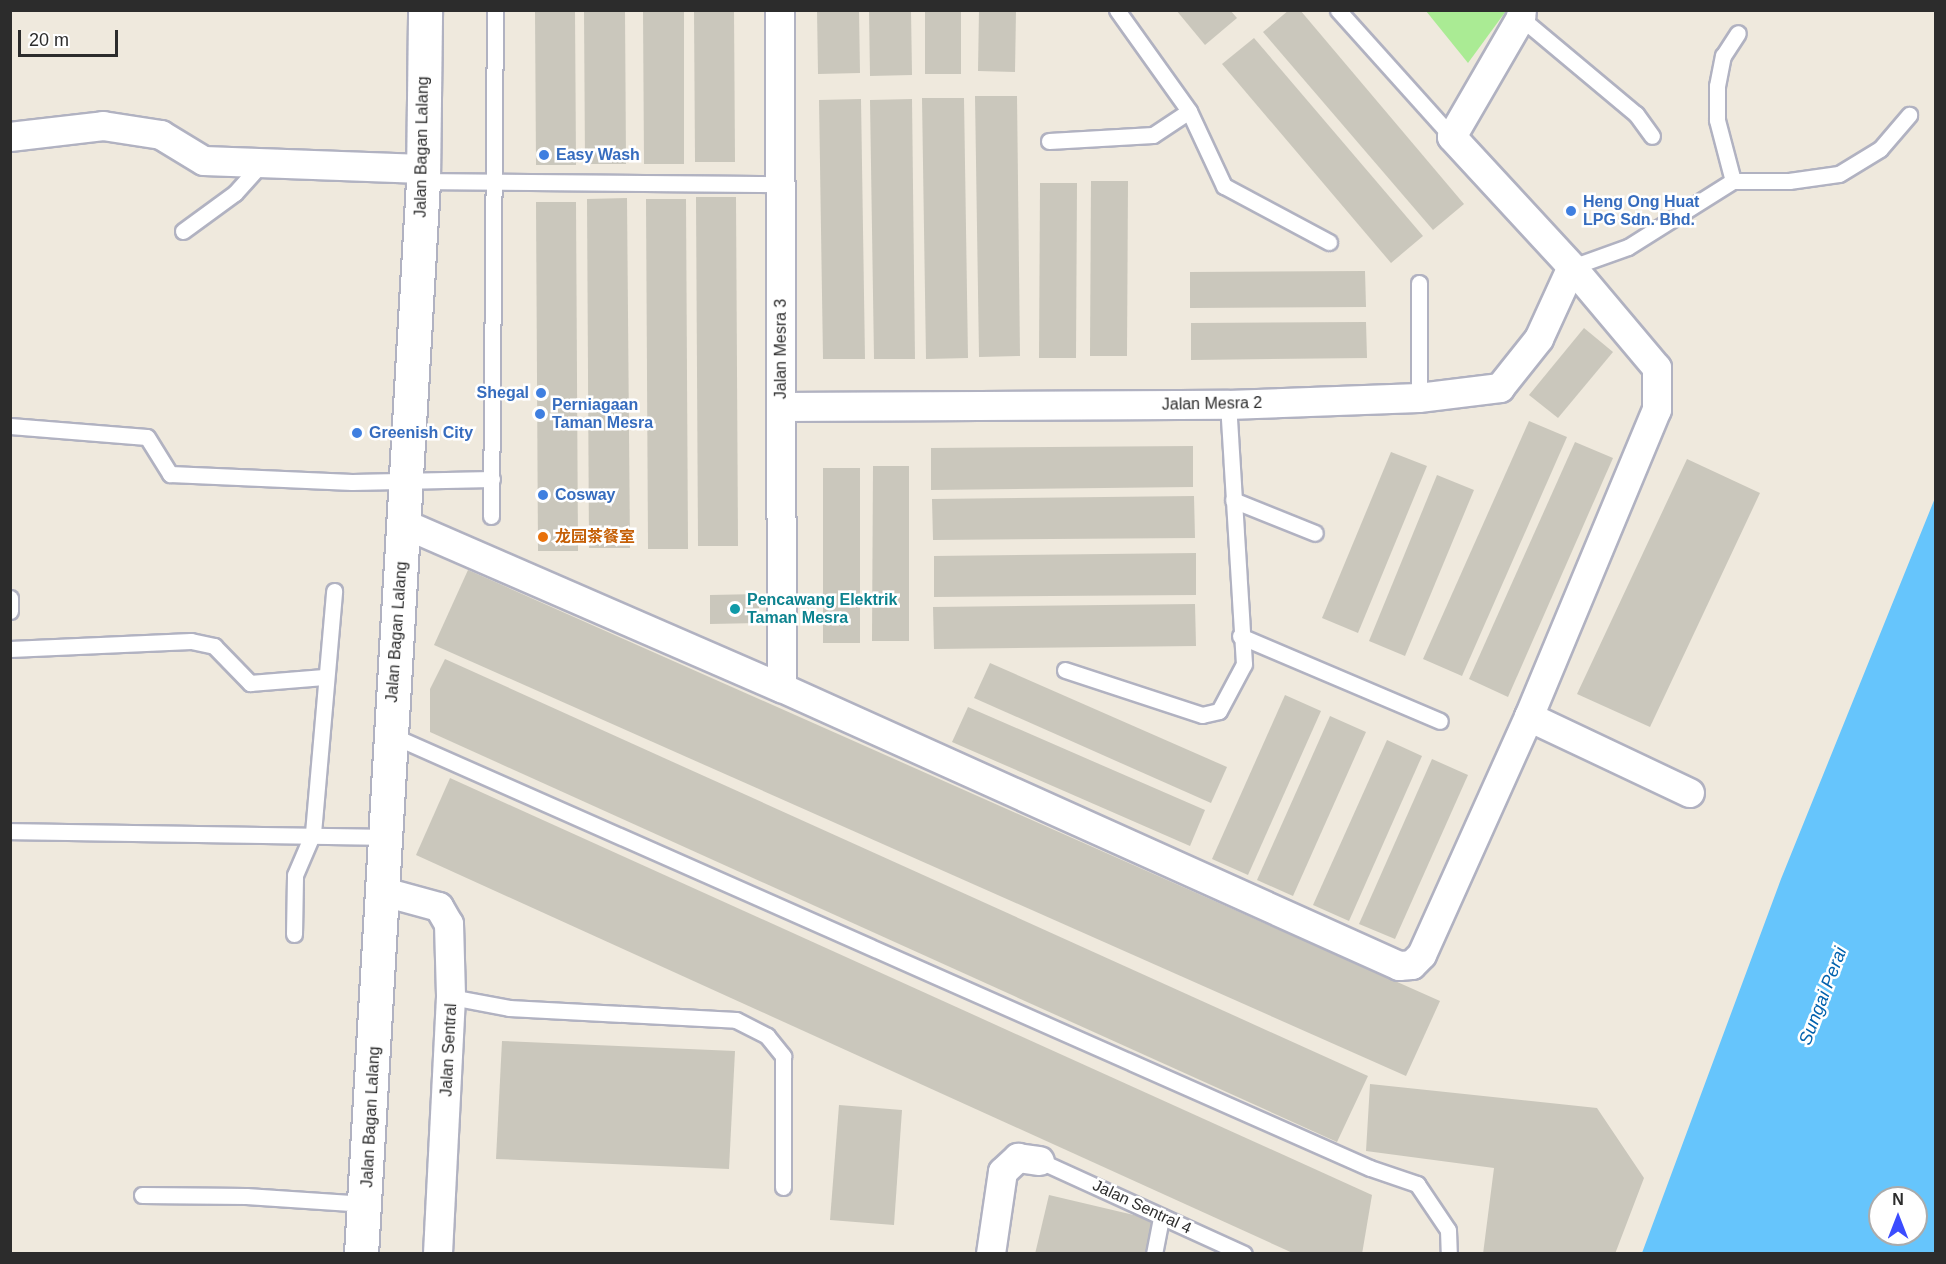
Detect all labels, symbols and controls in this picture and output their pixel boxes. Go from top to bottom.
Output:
scale bar [21,18,122,56]
text: 20 m [29,30,69,50]
street label: Jalan Bagan Lalang [411,76,433,218]
place label: Easy Wash [556,145,640,165]
marker: Easy Wash [537,148,551,162]
place label: Heng Ong Huat LPG Sdn. Bhd. [1583,192,1699,230]
marker: Heng Ong Huat LPG Sdn. Bhd. [1564,204,1578,218]
street label: Jalan Mesra 3 [771,299,791,399]
place label: Shegal [477,383,529,403]
marker: Shegal [534,386,548,400]
street label: Jalan Mesra 2 [1162,394,1262,414]
place label: Perniagaan Taman Mesra [552,395,653,433]
marker: Perniagaan Taman Mesra [533,407,547,421]
place label: Greenish City [369,423,473,443]
marker: Greenish City [350,426,364,440]
place label: Cosway [555,485,615,505]
marker: Cosway [536,488,550,502]
place label: 龙园茶餐室 [555,527,635,547]
marker: 龙园茶餐室 [536,530,550,544]
street label: Jalan Bagan Lalang [382,561,412,703]
place label: Pencawang Elektrik Taman Mesra [747,590,897,628]
marker: Pencawang Elektrik Taman Mesra [728,602,742,616]
water label: Sungai Perai [1794,944,1852,1048]
street label: Jalan Sentral [437,1003,461,1097]
street label: Jalan Bagan Lalang [358,1046,384,1188]
street label: Jalan Sentral 4 [1090,1176,1194,1238]
north arrow [1868,1186,1928,1246]
text: N [1892,1191,1904,1208]

